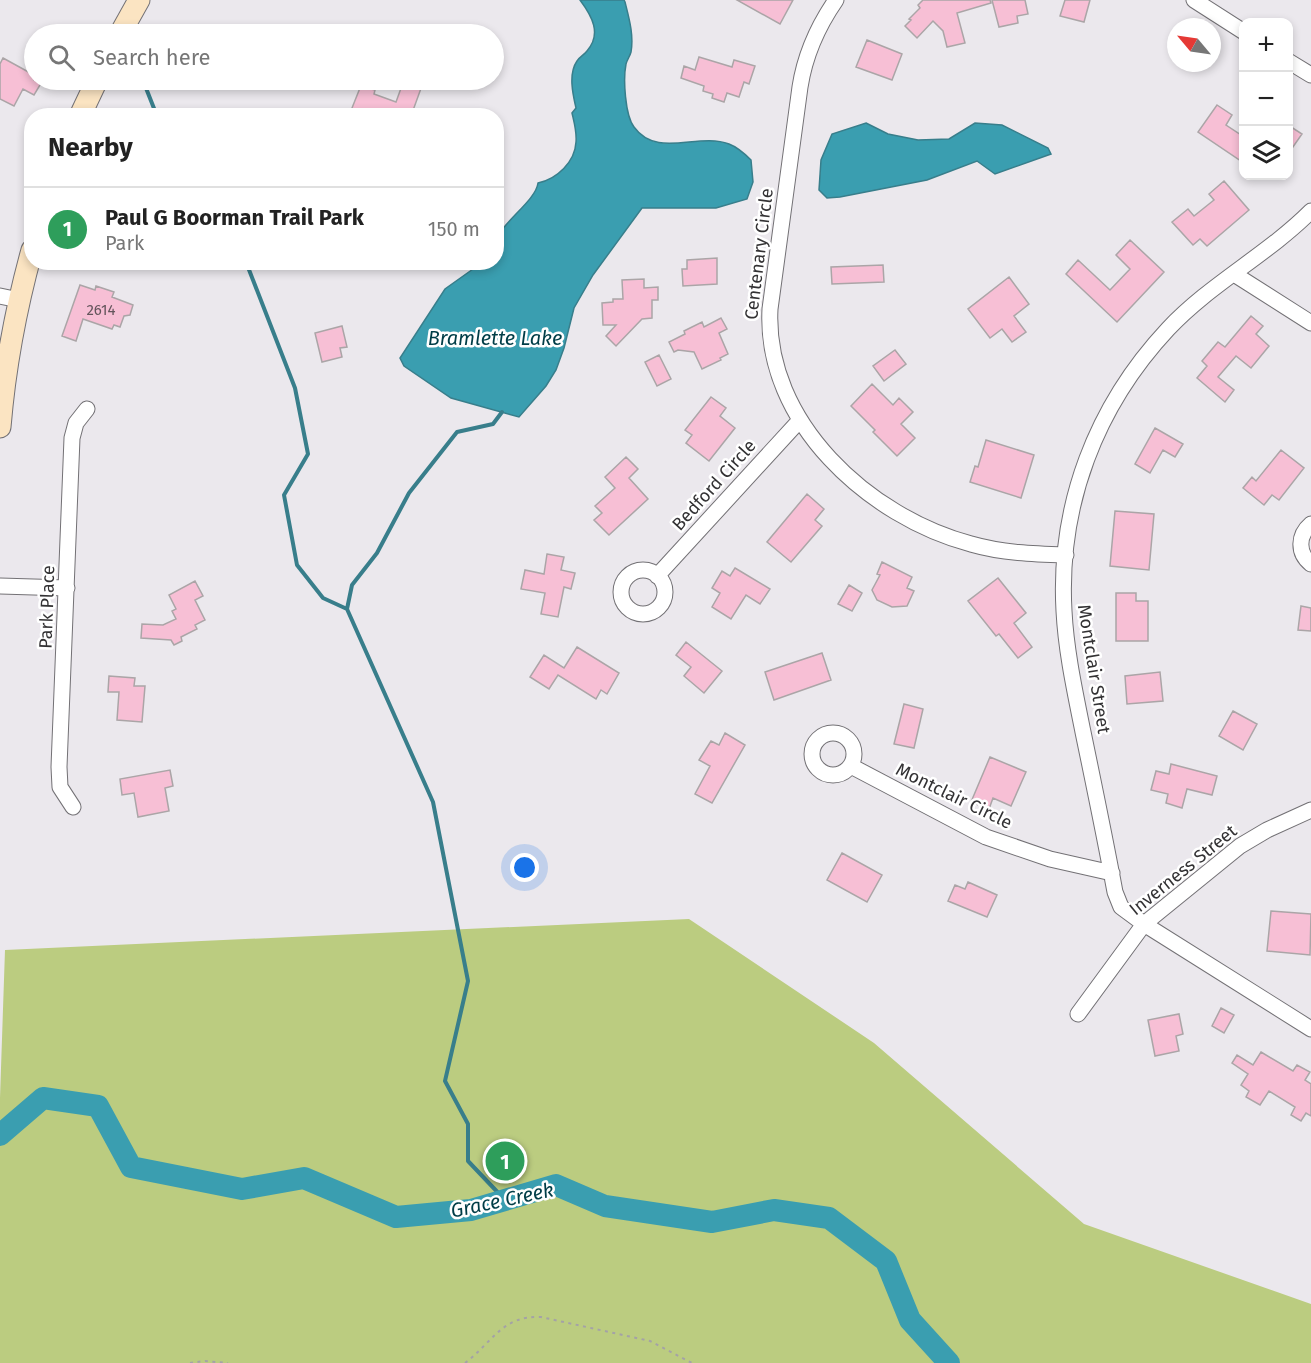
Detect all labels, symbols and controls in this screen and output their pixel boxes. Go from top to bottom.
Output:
north arrow [1167,18,1221,72]
map controls [1239,18,1293,180]
button: + [1239,18,1293,72]
search box [24,24,504,90]
icon: search [45,41,78,74]
text: Search here [93,44,211,71]
button: − [1239,72,1293,126]
button: layers [1239,126,1293,180]
text: Nearby [48,132,133,163]
street label: Centenary Circle [740,187,778,321]
text: Paul G Boorman Trail Park [105,204,364,231]
text: 1 [63,217,72,241]
text: 150 m [428,217,480,241]
text: Park [105,231,144,255]
house number: 2614 [86,301,116,319]
water label: Bramlette Lake [428,326,562,350]
street label: Bedford Circle [667,435,761,535]
street label: Park Place [35,565,59,649]
street label: Montclair Street [1073,603,1115,736]
street label: Montclair Circle [892,758,1016,834]
street label: Inverness Street [1125,820,1242,920]
your location [510,853,539,882]
pin: 1 [486,1138,524,1184]
water label: Grace Creek [448,1177,556,1223]

